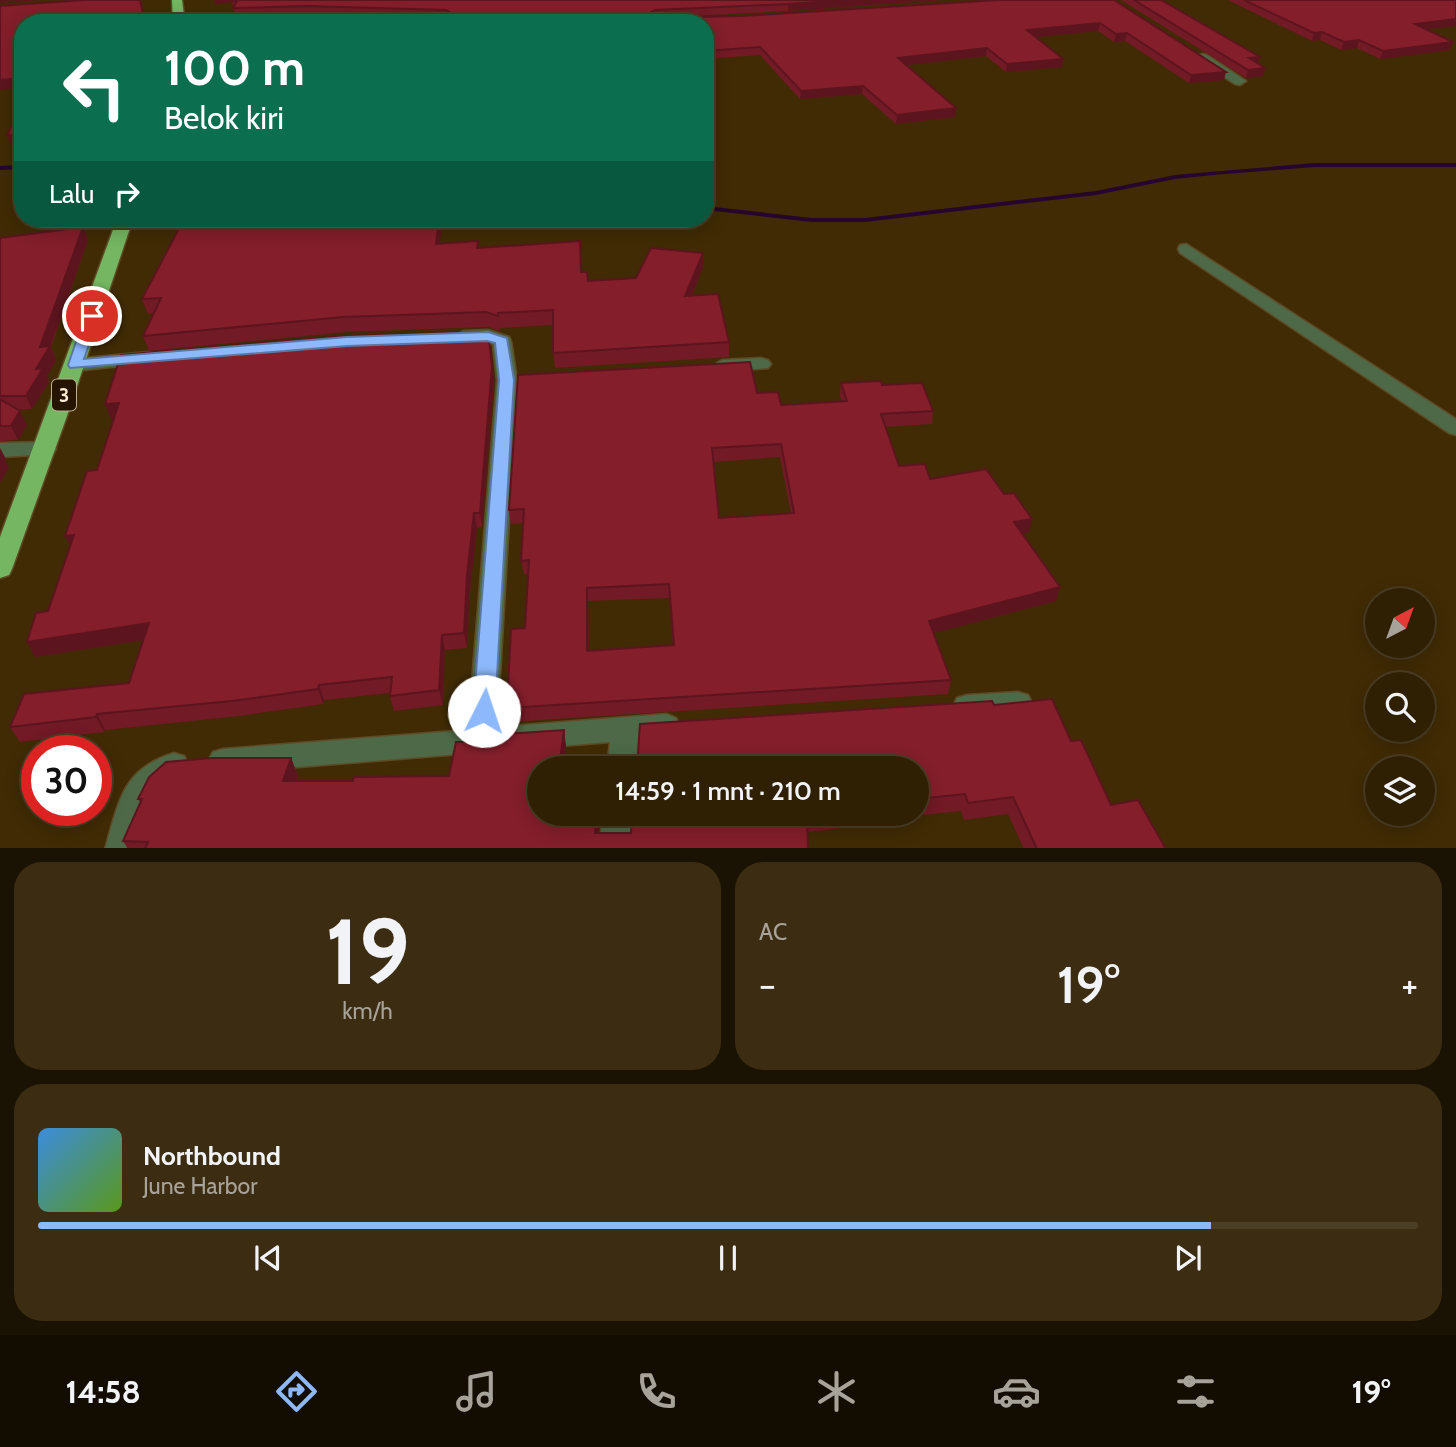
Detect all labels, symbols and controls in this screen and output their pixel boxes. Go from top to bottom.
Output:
text: 100 m [164,38,305,97]
icon: left [49,42,140,133]
text: Belok kiri [164,98,284,137]
icon: right [108,175,146,213]
text: Lalu [49,178,94,210]
pin [62,286,122,346]
icon: arrive [73,297,111,335]
road number: 3 [52,380,76,410]
north arrow [1365,588,1435,658]
map controls [1365,588,1435,826]
button: search [1365,672,1435,742]
position arrow [447,674,521,748]
speed limit sign: 30 [21,735,112,826]
button: layers [1365,756,1435,826]
text: 14:59 · 1 mnt · 210 m [615,775,841,807]
text: 19 [325,896,410,1007]
text: AC [759,918,787,946]
text: 19° [1057,953,1120,1016]
text: − [759,961,776,1008]
text: + [1401,961,1418,1008]
text: km/h [342,997,393,1025]
text: Northbound [143,1140,281,1172]
text: June Harbor [143,1172,257,1200]
icon: previous [249,1239,287,1277]
icon: pause [709,1239,747,1277]
icon: next [1169,1239,1207,1277]
icon: directions [272,1367,321,1416]
icon: music [452,1367,501,1416]
icon: phone [632,1367,681,1416]
icon: climate [812,1367,861,1416]
icon: car [992,1367,1041,1416]
icon: filters [1171,1367,1220,1416]
text: 14:58 [65,1372,141,1411]
text: 19° [1351,1372,1390,1411]

